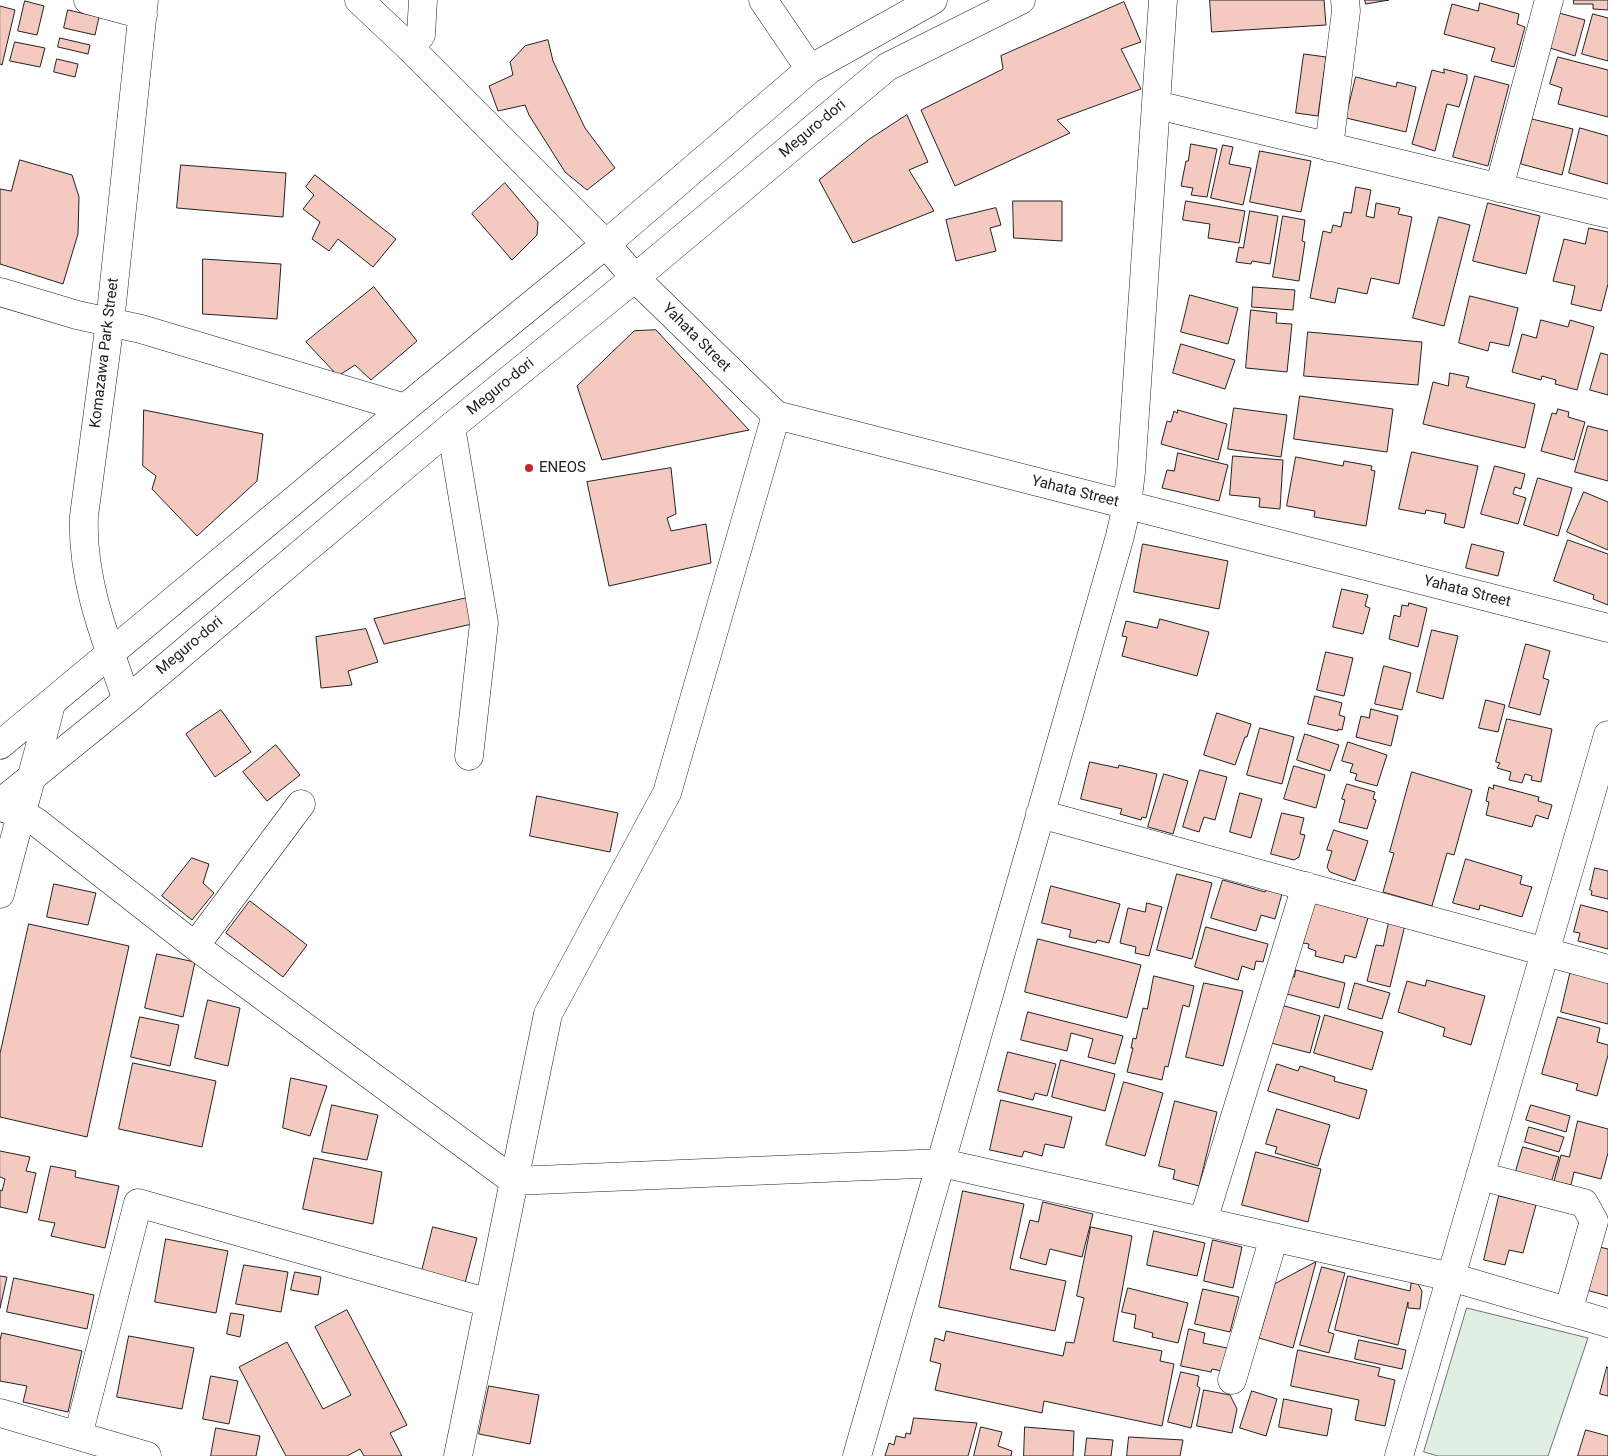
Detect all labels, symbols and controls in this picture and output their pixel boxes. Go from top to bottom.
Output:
street label: Meguro-dori [776,96,850,162]
street label: Komazawa Park Street [87,277,123,429]
street label: Yahata Street [658,300,734,376]
street label: Meguro-dori [464,354,538,420]
place label: ENEOS [539,459,586,477]
marker: ENEOS [523,462,535,474]
street label: Yahata Street [1029,472,1121,512]
street label: Yahata Street [1421,572,1513,612]
street label: Meguro-dori [153,613,227,679]

